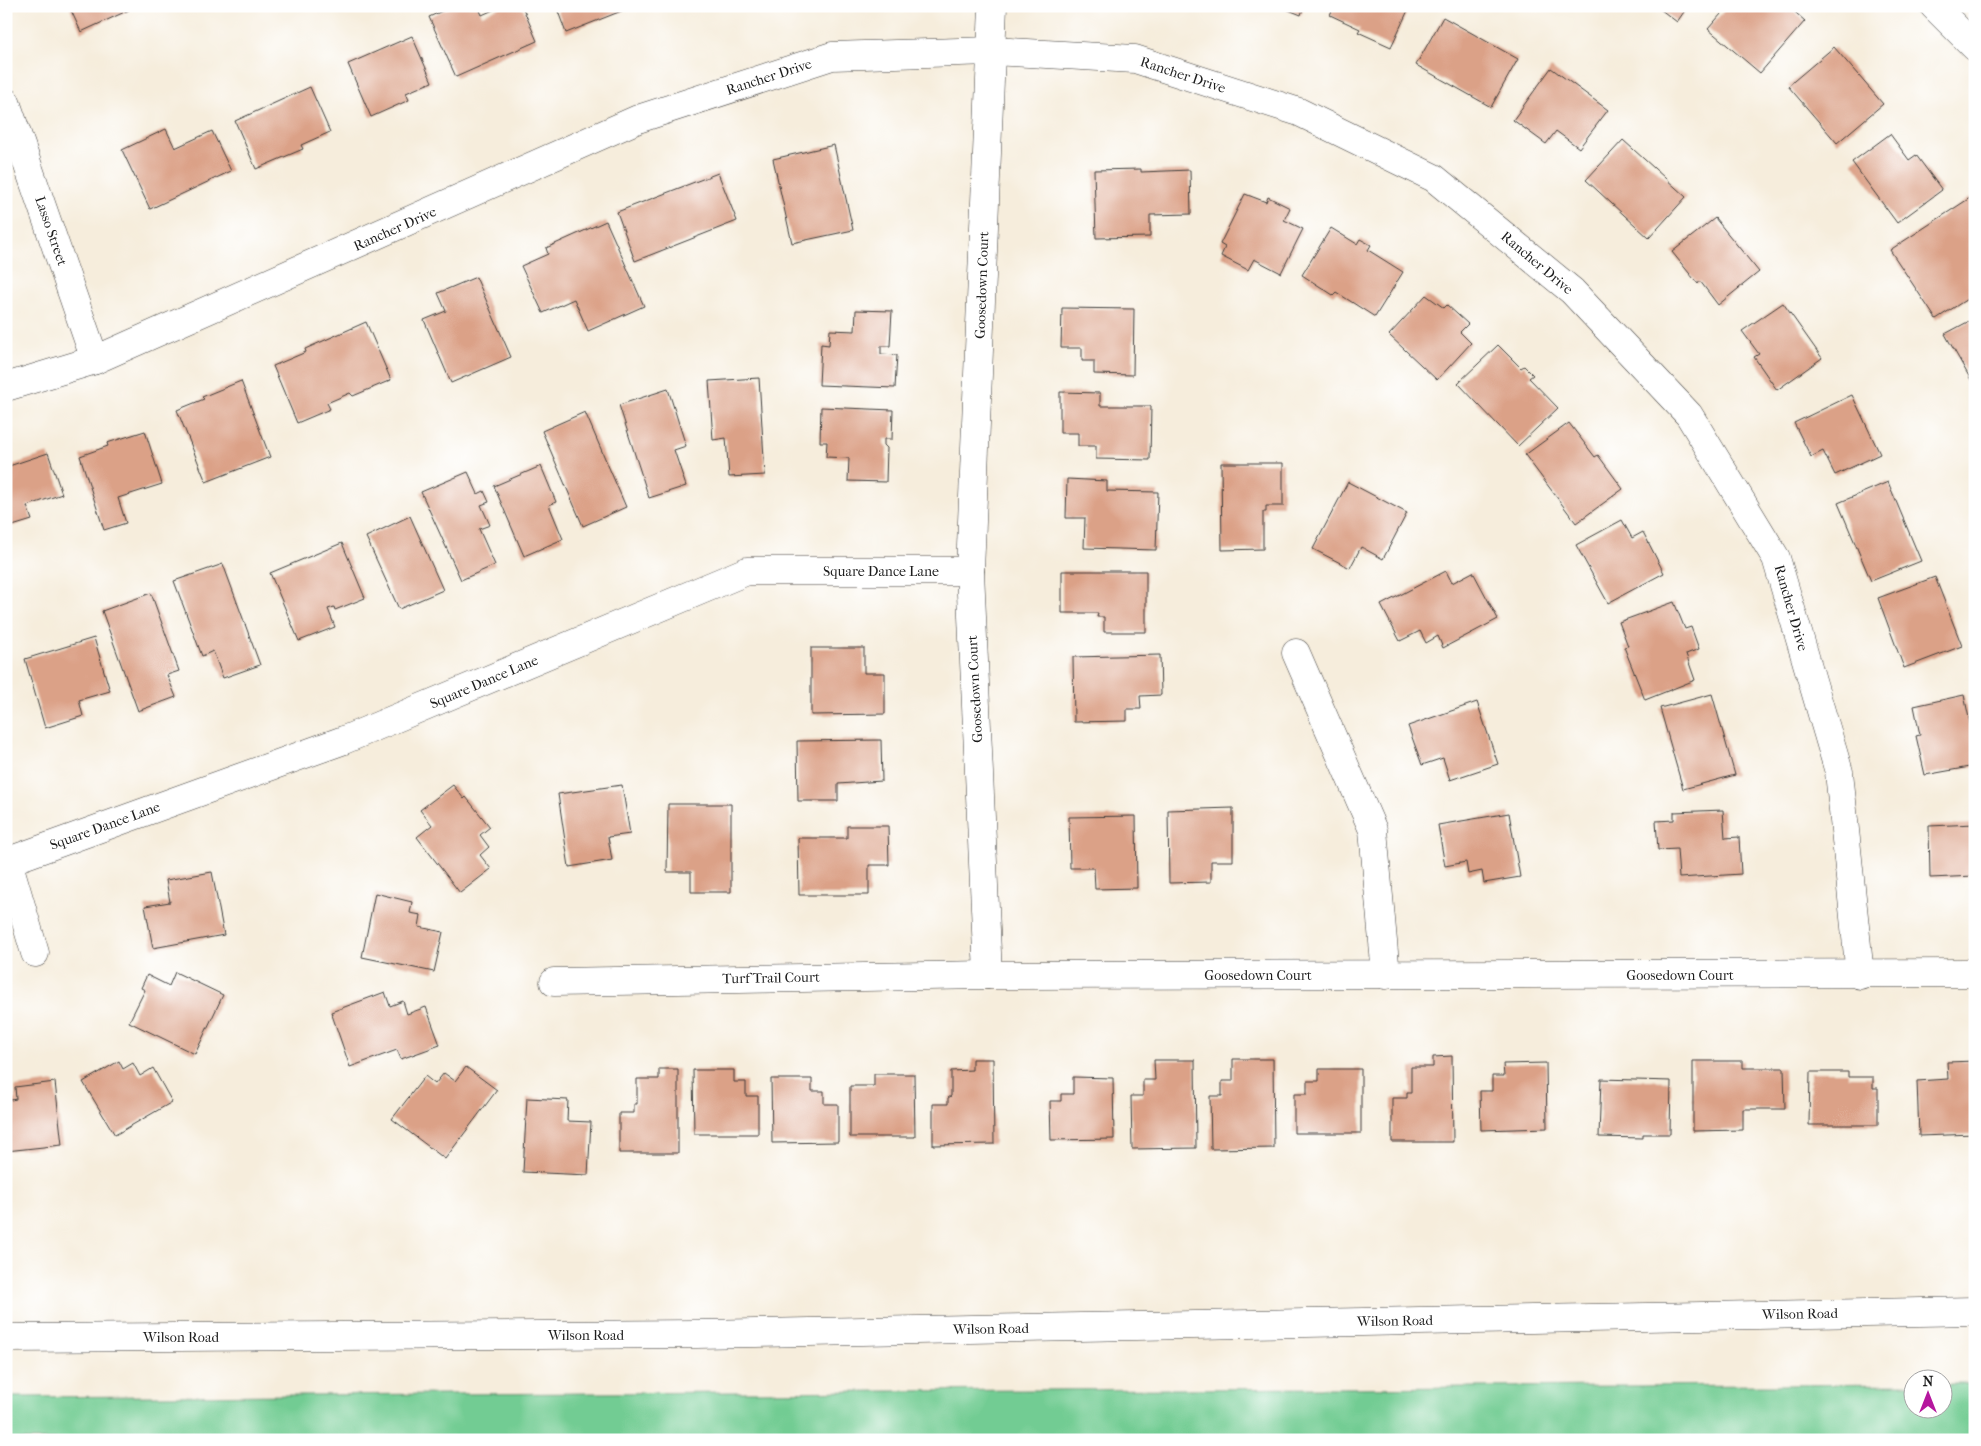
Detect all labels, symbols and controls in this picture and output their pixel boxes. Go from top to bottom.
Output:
street label: Rancher Drive [1138,53,1228,97]
street label: Rancher Drive [724,55,814,99]
street label: Lasso Street [31,194,71,268]
street label: Rancher Drive [351,203,439,255]
street label: Rancher Drive [1497,228,1577,298]
street label: Goosedown Court [972,231,992,339]
street label: Square Dance Lane [823,563,939,580]
street label: Rancher Drive [1771,563,1811,653]
street label: Goosedown Court [964,635,986,743]
street label: Square Dance Lane [427,651,541,712]
street label: Square Dance Lane [48,798,162,854]
street label: Goosedown Court [1204,967,1312,984]
street label: Goosedown Court [1626,967,1734,984]
street label: Turf Trail Court [722,969,820,987]
street label: Wilson Road [1761,1305,1839,1323]
street label: Wilson Road [1356,1312,1434,1330]
street label: Wilson Road [952,1320,1030,1338]
street label: Wilson Road [547,1327,624,1344]
street label: Wilson Road [142,1329,219,1346]
north arrow [1904,1368,1954,1418]
text: N [1923,1373,1934,1390]

